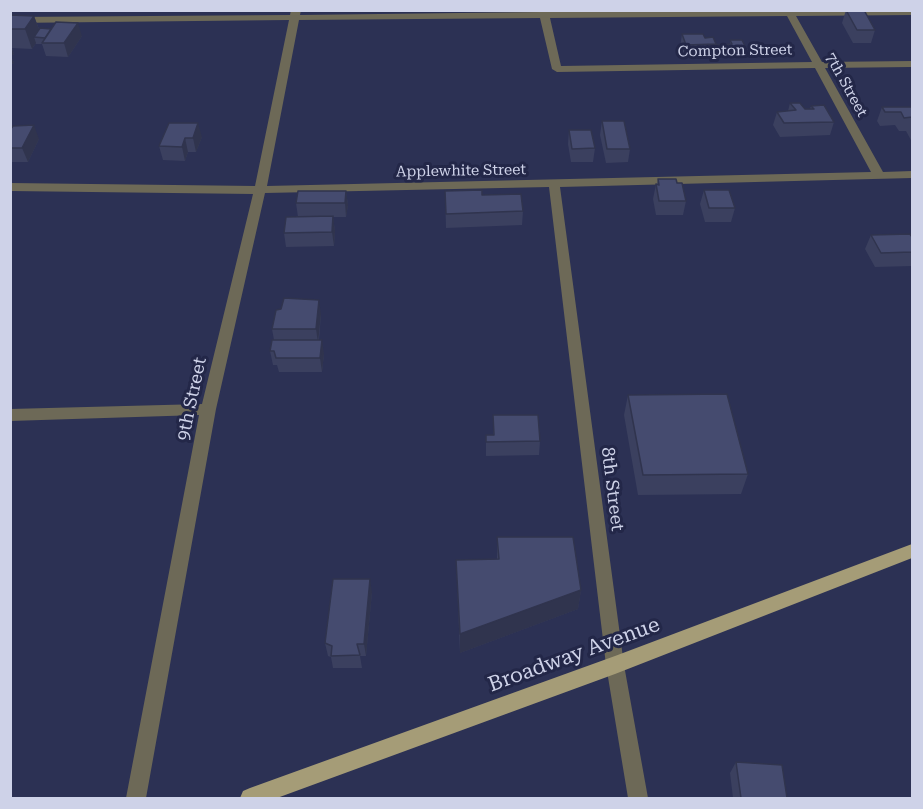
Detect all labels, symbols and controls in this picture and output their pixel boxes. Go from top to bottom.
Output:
street label: Compton Street [678,41,792,61]
street label: 7th Street [821,50,871,120]
street label: Applewhite Street [396,161,526,181]
street label: 9th Street [173,355,211,443]
street label: 8th Street [596,446,628,532]
street label: Broadway Avenue [485,612,663,698]

